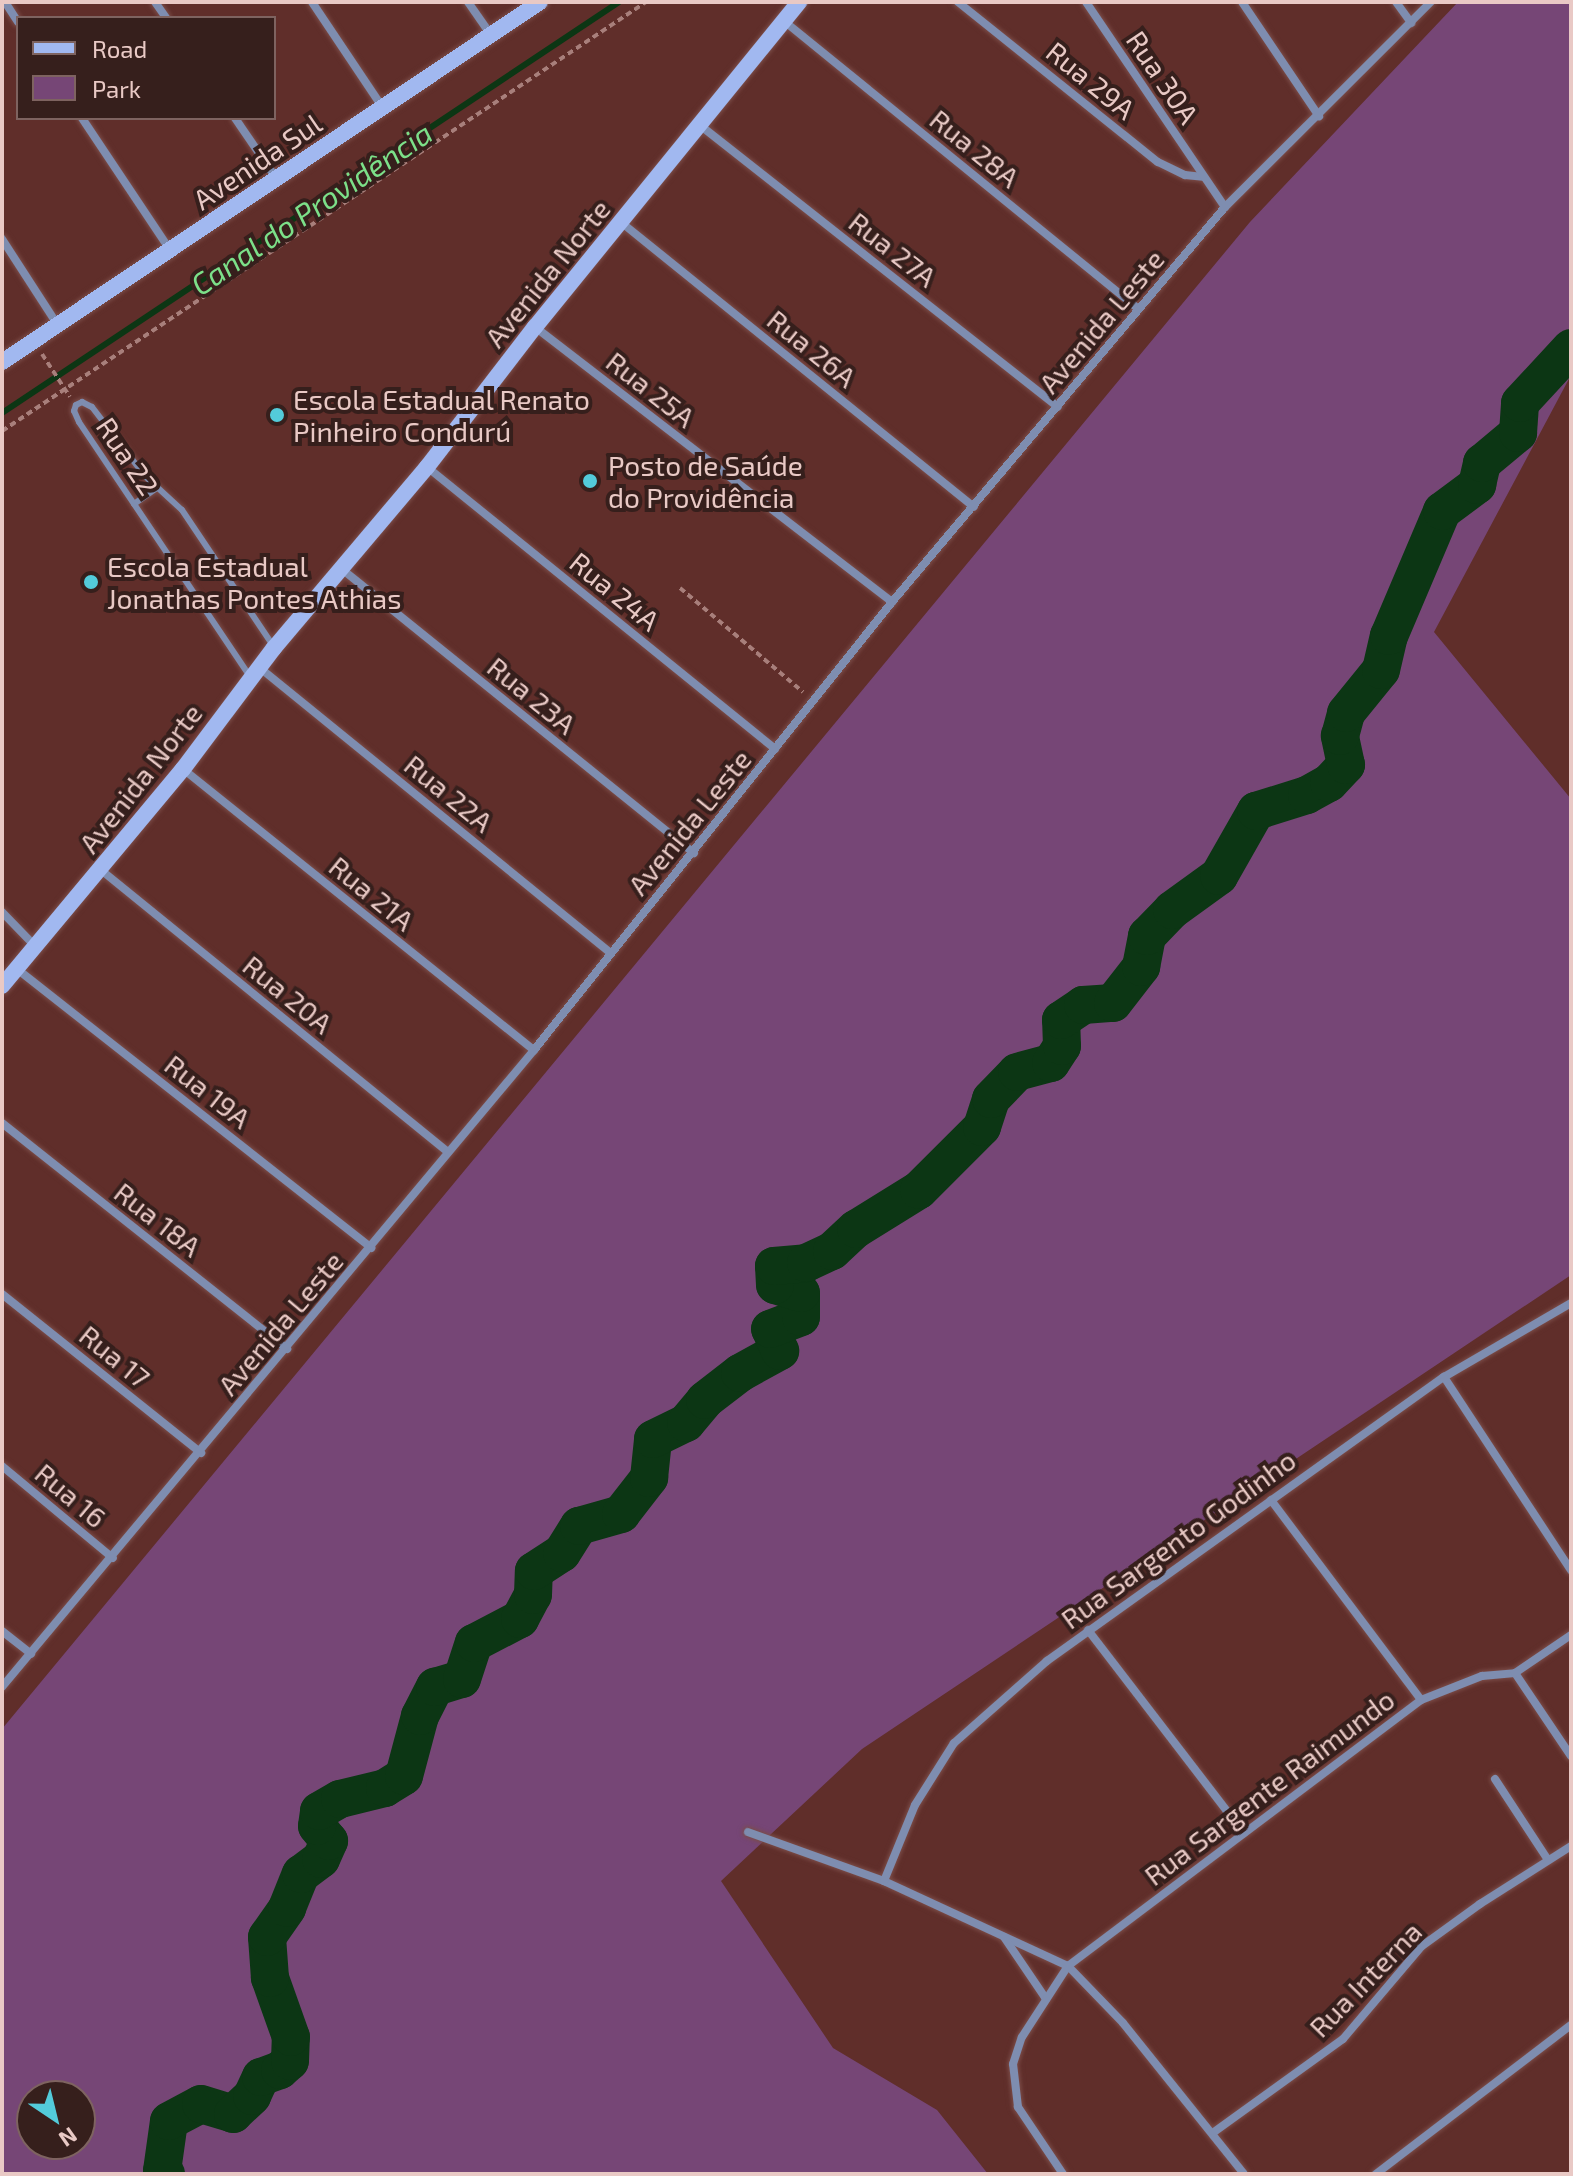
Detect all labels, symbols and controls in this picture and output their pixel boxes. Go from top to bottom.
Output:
legend [16,16,276,120]
street label: Rua 30A [1120,24,1206,130]
text: Road [92,34,147,63]
street label: Rua 29A [1040,34,1142,126]
text: Park [92,74,141,103]
street label: Rua 28A [924,102,1026,194]
street label: Avenida Sul [186,106,328,216]
water label: Canal do Providência [183,114,439,302]
street label: Avenida Norte [477,192,617,354]
street label: Rua 27A [843,205,943,293]
street label: Avenida Leste [1031,243,1171,399]
street label: Rua 26A [761,302,863,394]
street label: Rua 25A [600,344,702,434]
place label: Escola Estadual Renato Pinheiro Condurú [293,382,590,448]
marker: Escola Estadual Renato Pinheiro Condurú [268,406,286,424]
street label: Rua 22 [90,411,166,501]
place label: Posto de Saúde do Providência [608,448,803,514]
marker: Posto de Saúde do Providência [579,470,601,492]
street label: Rua 24A [564,545,666,637]
place label: Escola Estadual Jonathas Pontes Athias [107,549,402,615]
marker: Escola Estadual Jonathas Pontes Athias [82,573,100,591]
street label: Rua 23A [481,649,583,741]
street label: Avenida Norte [71,697,209,859]
street label: Avenida Leste [620,743,758,901]
street label: Rua 22A [398,747,500,839]
street label: Rua 21A [323,849,421,937]
street label: Rua 20A [237,948,339,1040]
street label: Rua 19A [158,1047,258,1135]
street label: Rua 18A [108,1175,208,1263]
street label: Avenida Leste [210,1245,350,1401]
street label: Rua 17 [73,1318,157,1394]
street label: Rua Sargento Godinho [1054,1443,1302,1635]
street label: Rua 16 [29,1456,113,1534]
street label: Rua Sargente Raimundo [1137,1682,1401,1892]
street label: Rua Interna [1302,1914,1428,2044]
north arrow [16,2080,96,2160]
text: N [55,2123,83,2153]

